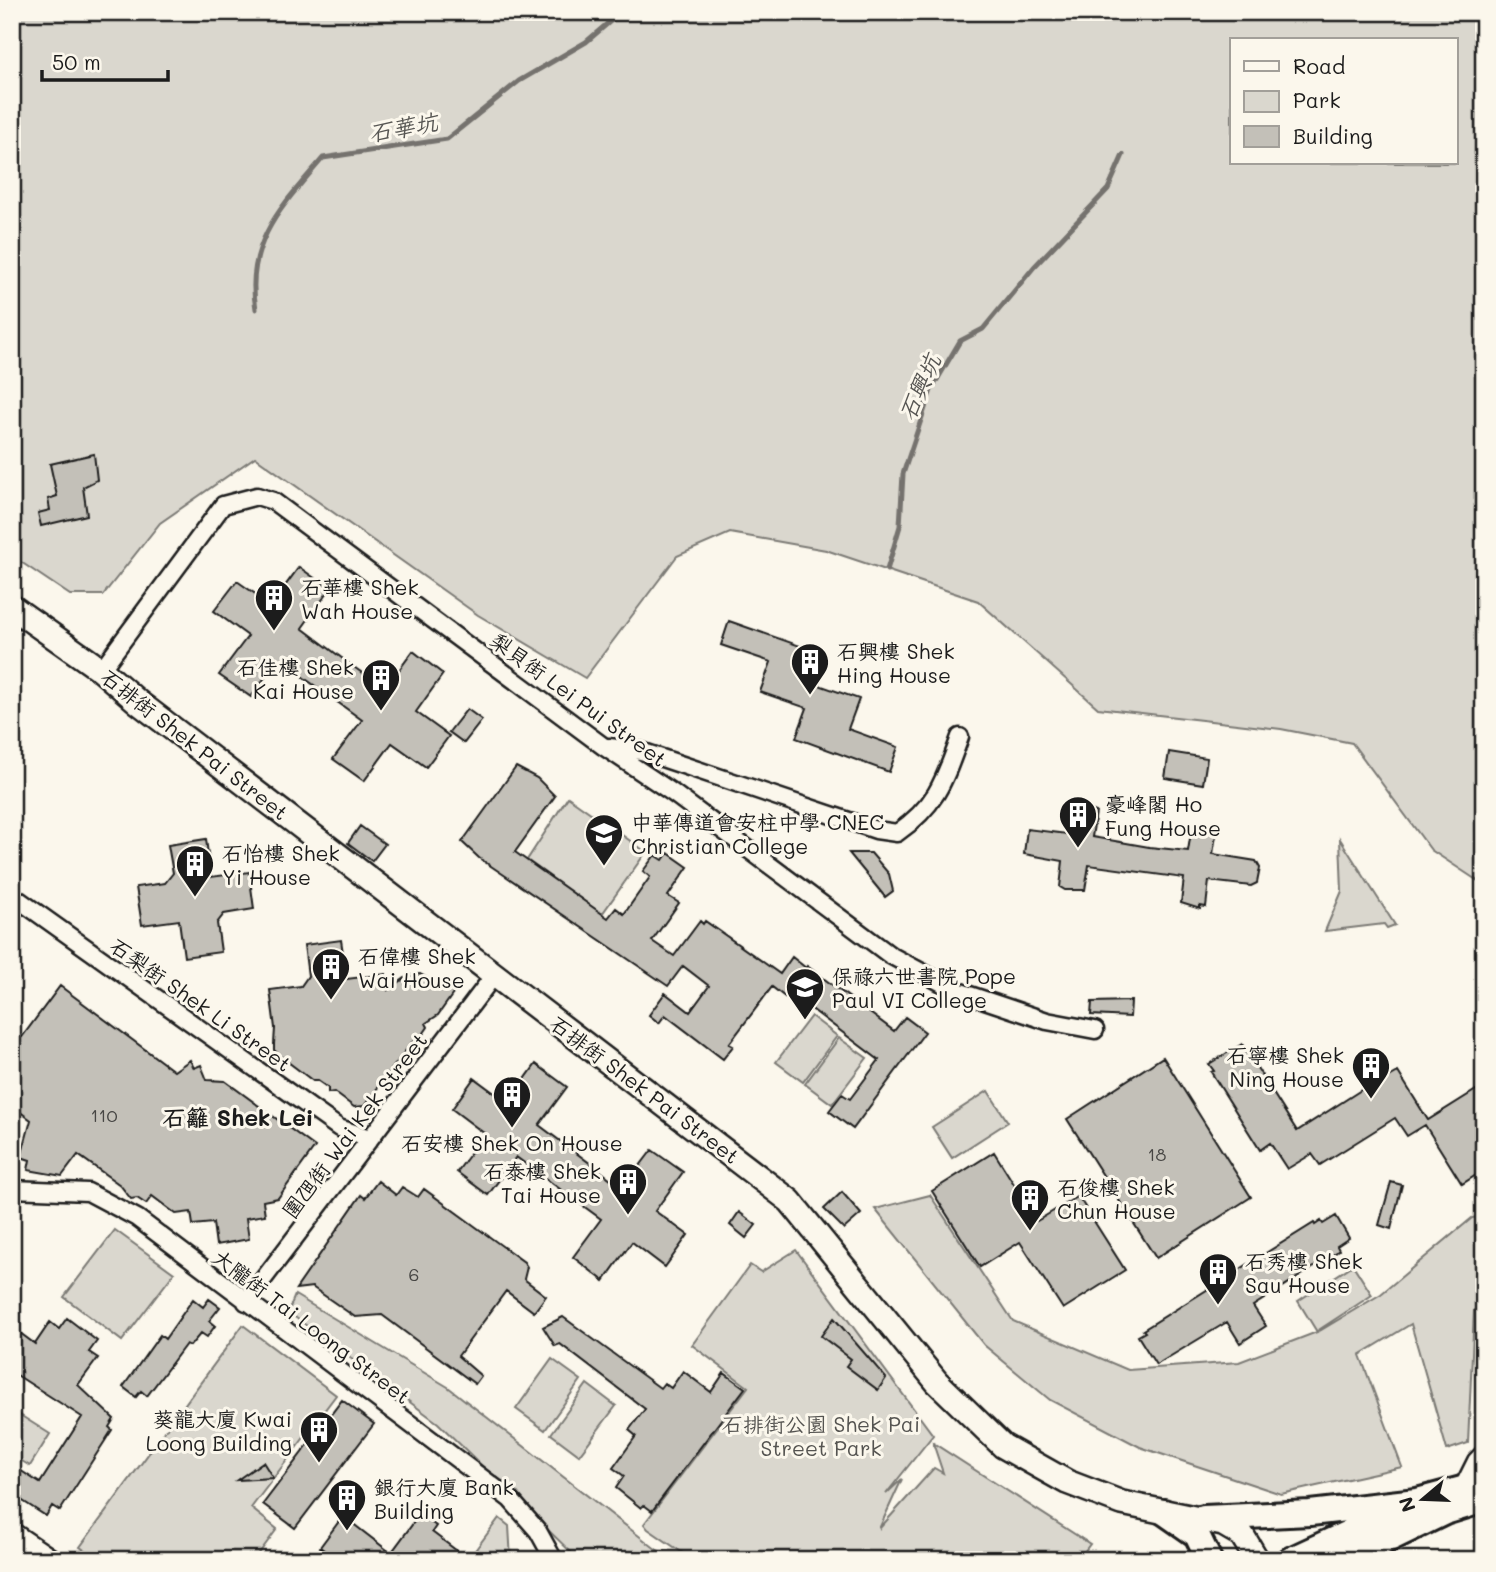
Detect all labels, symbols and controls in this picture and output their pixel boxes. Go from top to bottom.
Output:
scale bar [42,38,168,82]
legend [1230,38,1458,164]
text: 50 m [52,48,101,75]
text: Road [1293,52,1345,79]
text: Park [1293,86,1341,113]
water label: 石華坑 [366,106,443,148]
text: Building [1293,122,1373,149]
water label: 石興坑 [891,347,948,425]
place label: 石華樓 Shek Wah House [301,573,419,624]
building icon: 石華樓 Shek Wah House [253,577,295,632]
street label: 梨貝街 Lei Pui Street [486,626,672,772]
place label: 石興樓 Shek Hing House [837,637,955,688]
building icon: 石興樓 Shek Hing House [789,641,831,696]
place label: 石佳樓 Shek Kai House [236,653,354,704]
building icon: 石佳樓 Shek Kai House [360,657,402,712]
street label: 石排街 Shek Pai Street [96,663,294,825]
place label: 豪峰閣 Ho Fung House [1105,790,1221,841]
building icon: 豪峰閣 Ho Fung House [1057,794,1099,849]
place label: 中華傳道會安柱中學 CNEC Christian College [631,808,884,859]
school or university icon: 中華傳道會安柱中學 CNEC Christian College [583,812,625,867]
place label: 石怡樓 Shek Yi House [222,839,340,890]
building icon: 石怡樓 Shek Yi House [174,843,216,898]
street label: 石梨街 Shek Li Street [105,931,297,1077]
place label: 石偉樓 Shek Wai House [358,942,476,993]
building icon: 石偉樓 Shek Wai House [310,946,352,1001]
place label: 保祿六世書院 Pope Paul VI College [832,962,1016,1013]
school or university icon: 保祿六世書院 Pope Paul VI College [784,966,826,1021]
street label: 石排街 Shek Pai Street [545,1009,745,1169]
street label: 圍乪街 Wai Kek Street [276,1027,432,1223]
place label: 石寧樓 Shek Ning House [1226,1041,1344,1092]
building icon: 石寧樓 Shek Ning House [1350,1045,1392,1100]
building icon: 石安樓 Shek On House [491,1074,533,1129]
district label: 石籬 Shek Lei [162,1102,314,1132]
house number: 110 [90,1103,118,1127]
place label: 石安樓 Shek On House [401,1129,623,1156]
house number: 18 [1148,1142,1167,1166]
place label: 石泰樓 Shek Tai House [483,1157,601,1208]
building icon: 石泰樓 Shek Tai House [607,1161,649,1216]
place label: 石俊樓 Shek Chun House [1057,1173,1176,1224]
building icon: 石俊樓 Shek Chun House [1009,1177,1051,1232]
street label: 大隴街 Tai Loong Street [208,1243,416,1409]
place label: 石秀樓 Shek Sau House [1245,1247,1363,1298]
building icon: 石秀樓 Shek Sau House [1197,1251,1239,1306]
house number: 6 [409,1262,419,1286]
place label: 葵龍大廈 Kwai Loong Building [146,1405,292,1456]
building icon: 葵龍大廈 Kwai Loong Building [298,1409,340,1464]
park label: 石排街公園 Shek Pai Street Park [722,1410,920,1461]
north arrow [1388,1464,1458,1534]
place label: 銀行大廈 Bank Building [374,1473,514,1524]
building icon: 銀行大廈 Bank Building [326,1477,368,1532]
text: N [1392,1494,1421,1516]

